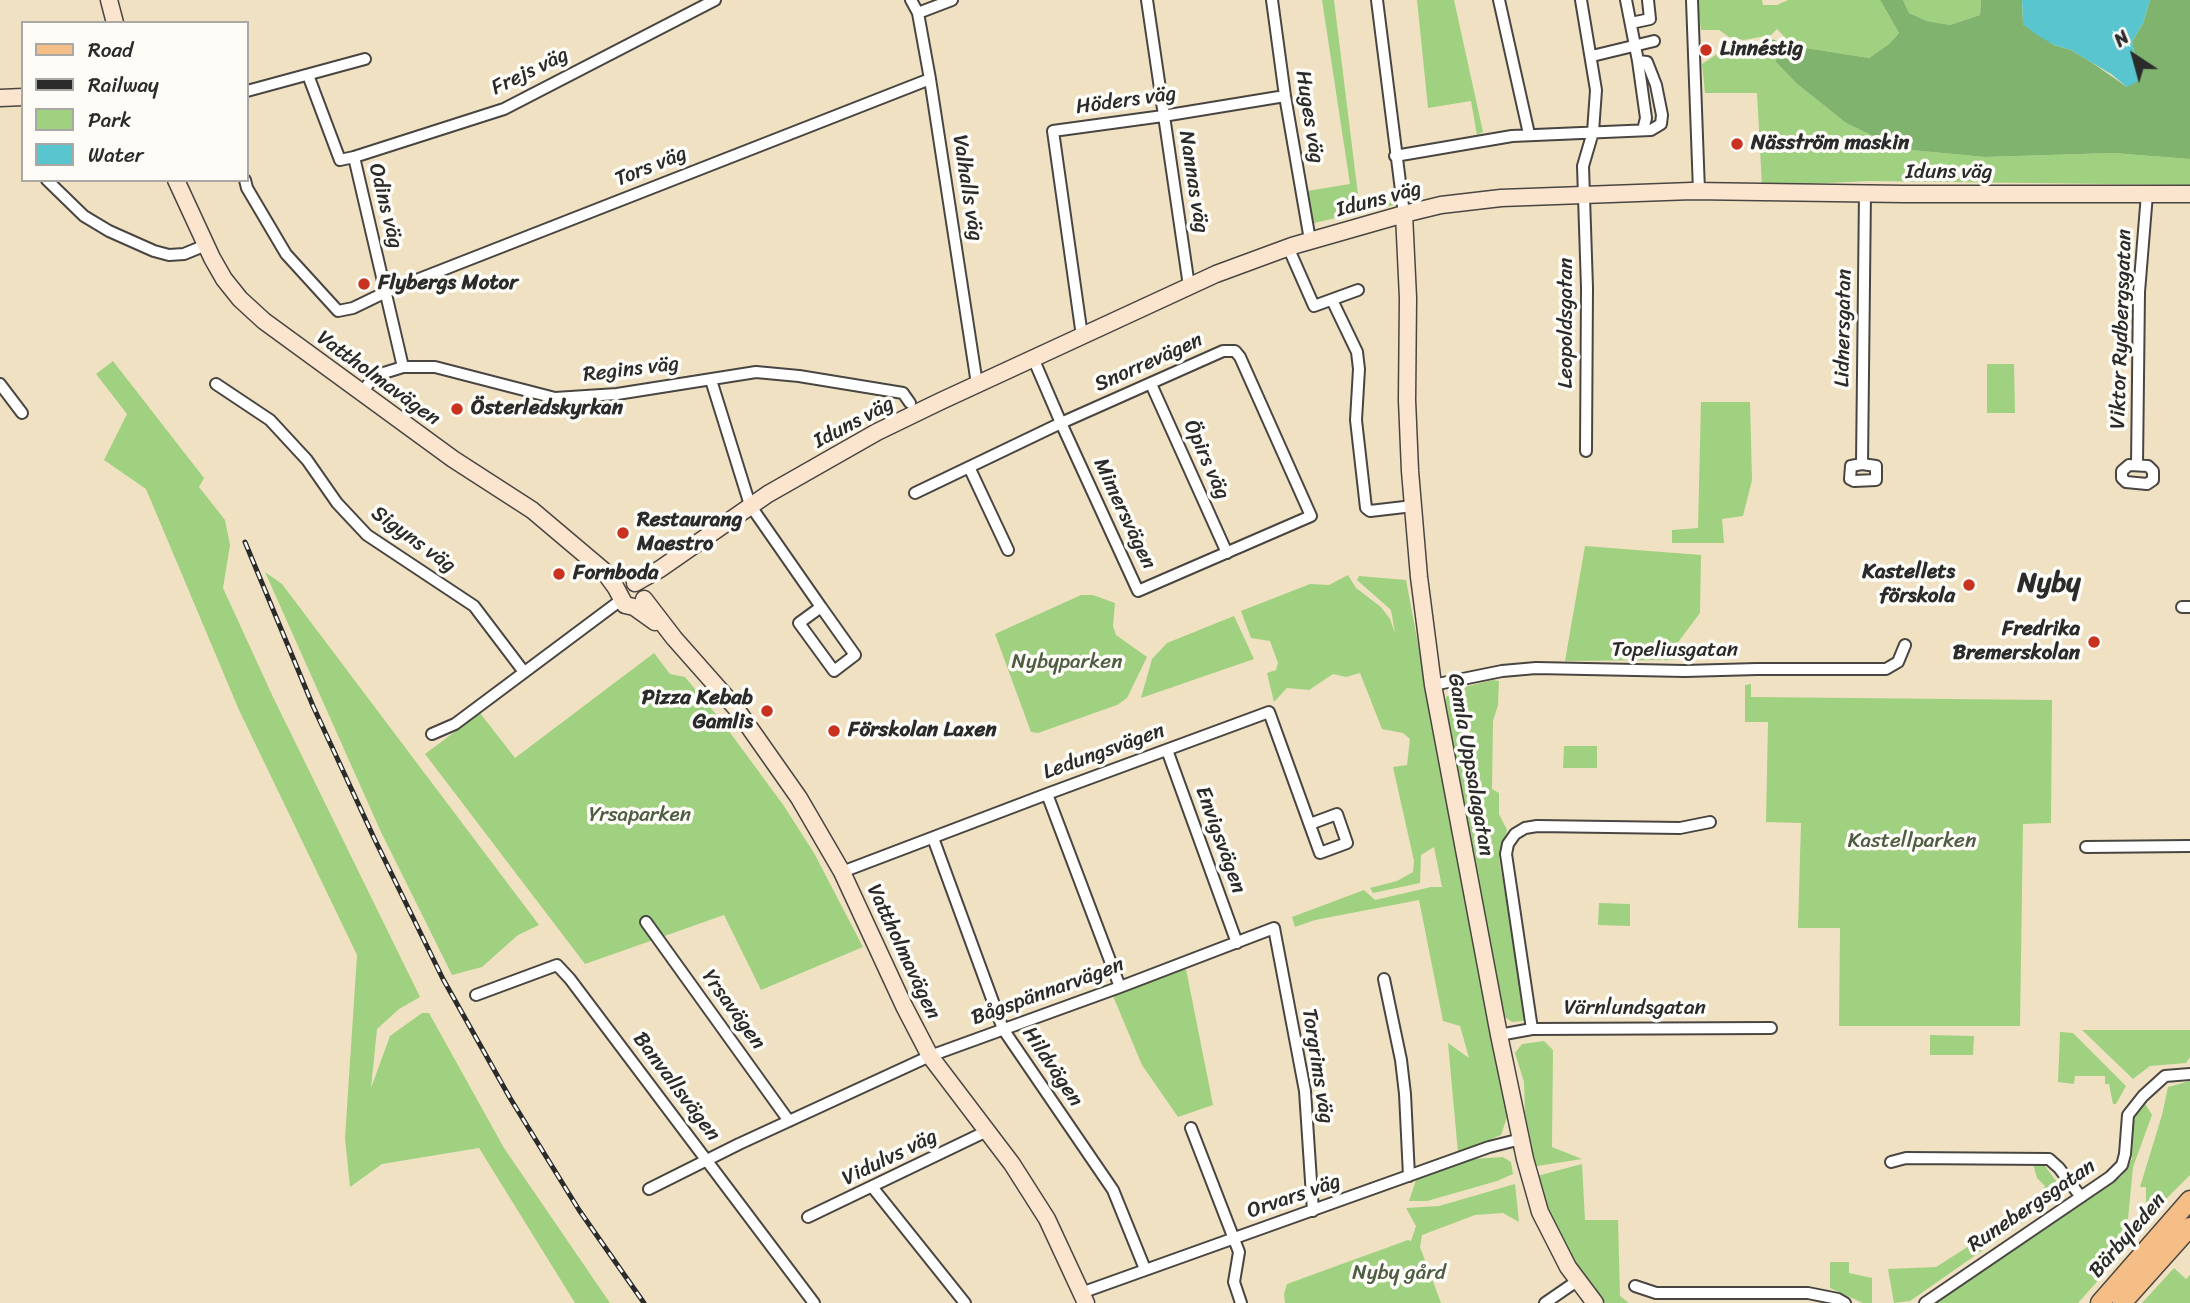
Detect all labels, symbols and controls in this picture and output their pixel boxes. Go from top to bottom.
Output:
legend [21,21,248,182]
north arrow [2099,21,2169,91]
text: N [2106,21,2136,56]
text: Road [88,31,133,69]
place label: Linnéstig [1720,37,1803,63]
marker: Linnéstig [1698,42,1714,58]
street label: Frejs väg [487,43,573,101]
text: Railway [88,66,159,104]
street label: Huges väg [1289,69,1329,165]
street label: Höders väg [1074,81,1178,121]
text: Park [88,101,131,139]
street label: Nannas väg [1172,129,1214,235]
place label: Näsström maskin [1751,131,1909,157]
street label: Valhalls väg [946,133,988,243]
text: Water [88,136,143,174]
marker: Näsström maskin [1729,136,1745,152]
street label: Tors väg [611,141,691,193]
street label: Iduns väg [1906,160,1992,186]
street label: Odins väg [362,161,408,251]
street label: Iduns väg [1334,177,1424,223]
street label: Viktor Rydbergsgatan [2106,229,2138,429]
street label: Leopoldsgatan [1554,258,1580,388]
street label: Lidnersgatan [1830,269,1858,387]
place label: Flybergs Motor [378,271,518,297]
marker: Flybergs Motor [356,276,372,292]
street label: Vattholmavägen [311,326,445,432]
street label: Snorrevägen [1091,328,1207,398]
street label: Regins väg [582,352,680,388]
street label: Iduns väg [810,391,898,455]
place label: Österledskyrkan [471,396,623,422]
marker: Österledskyrkan [449,401,465,417]
street label: Öpirs väg [1177,416,1235,504]
street label: Mimersvägen [1087,455,1161,573]
street label: Sigyns väg [366,501,460,579]
place label: Restaurang Maestro [637,508,742,558]
marker: Restaurang Maestro [615,525,631,541]
place label: Kastellets förskola [1862,560,1955,610]
place label: Fornboda [573,561,659,587]
marker: Fornboda [551,566,567,582]
district label: Nyby [2017,567,2081,601]
marker: Kastellets förskola [1961,577,1977,593]
place label: Fredrika Bremerskolan [1953,617,2080,667]
marker: Fredrika Bremerskolan [2086,634,2102,650]
street label: Topeliusgatan [1612,638,1738,664]
park label: Nybyparken [1012,650,1122,676]
street label: Gamla Uppsalagatan [1442,672,1498,858]
place label: Pizza Kebab Gamlis [642,686,753,736]
marker: Pizza Kebab Gamlis [759,703,775,719]
place label: Förskolan Laxen [848,718,997,744]
street label: Ledungsvägen [1040,718,1168,786]
marker: Förskolan Laxen [826,723,842,739]
street label: Envigsvägen [1189,783,1251,897]
park label: Yrsaparken [589,803,691,829]
park label: Kastellparken [1848,829,1976,855]
street label: Vattholmavägen [861,880,945,1024]
street label: Bågspännarvägen [968,953,1128,1031]
street label: Yrsavägen [696,965,770,1055]
street label: Värnlundsgatan [1564,996,1706,1022]
street label: Torgrims väg [1295,1007,1339,1125]
street label: Hildvägen [1016,1022,1088,1112]
street label: Banvallsvägen [627,1027,725,1147]
street label: Vidulvs väg [838,1124,942,1192]
street label: Runebergsgatan [1963,1154,2101,1258]
street label: Orvars väg [1244,1169,1344,1225]
street label: Bärbyleden [2084,1188,2172,1284]
park label: Nyby gård [1352,1261,1446,1287]

